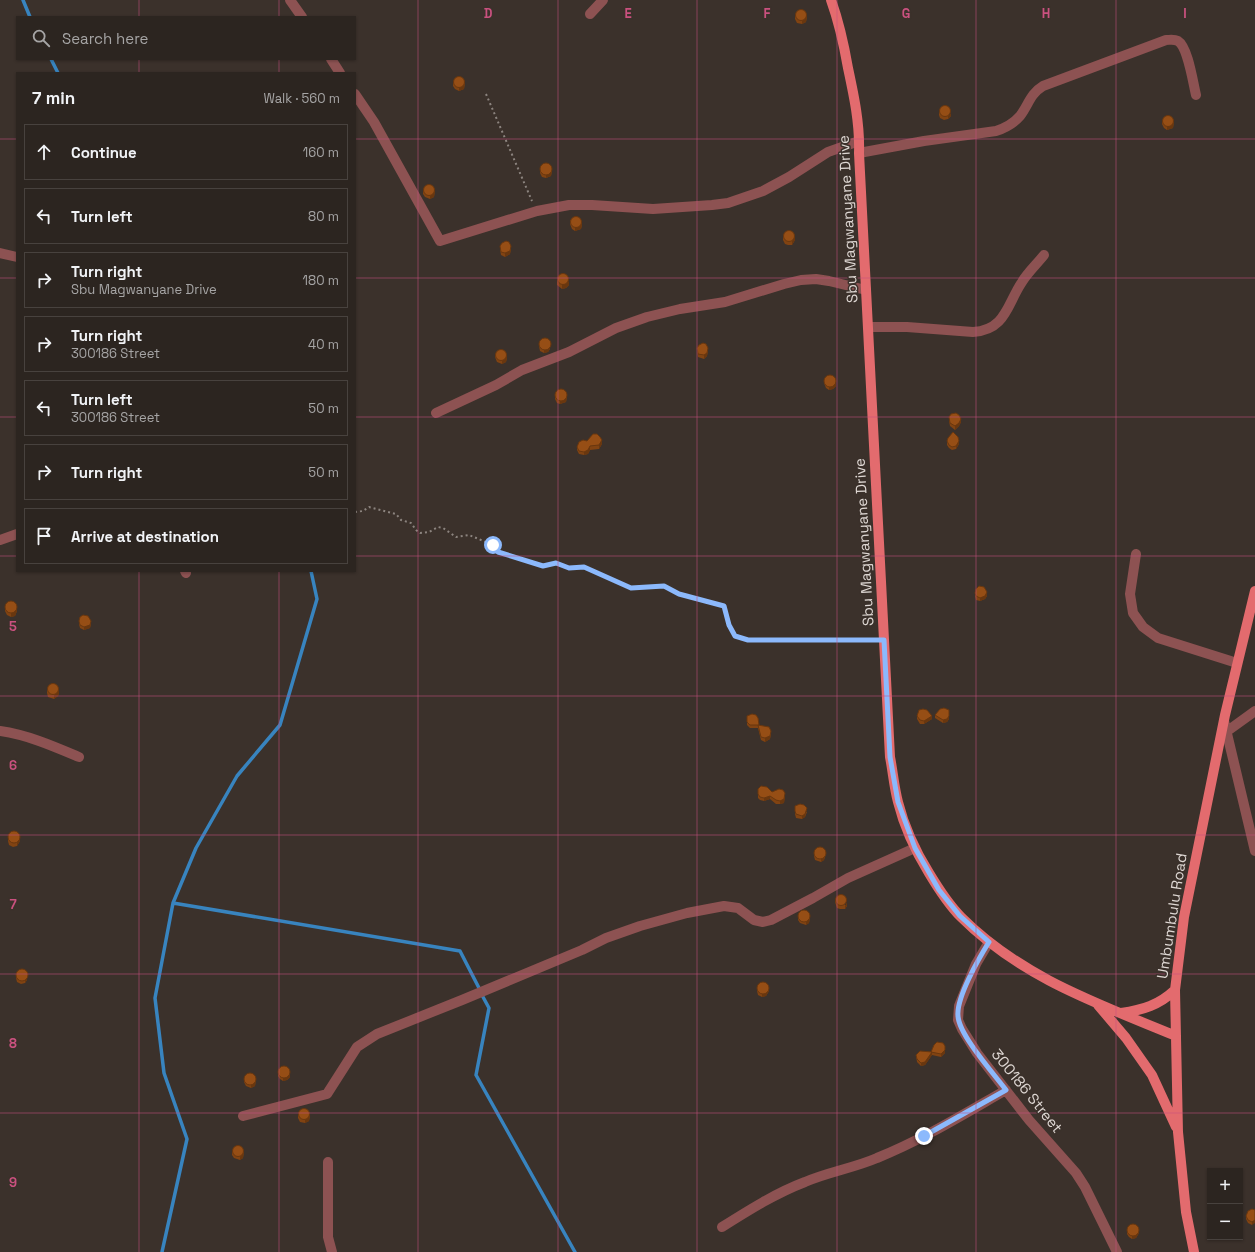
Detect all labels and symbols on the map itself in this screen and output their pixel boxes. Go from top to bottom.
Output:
text: D [484,5,493,22]
text: E [624,5,632,22]
text: F [764,5,771,22]
text: G [902,5,910,22]
text: H [1042,5,1050,22]
text: I [1183,5,1187,22]
street label: Sbu Magwanyane Drive [834,134,861,304]
street label: Sbu Magwanyane Drive [850,457,877,627]
route start [484,536,502,554]
text: 5 [9,618,17,635]
text: 6 [9,757,17,774]
street label: Umbumbulu Road [1152,852,1191,980]
text: 7 [9,896,17,913]
text: 8 [9,1035,17,1052]
street label: 300186 Street [988,1045,1067,1137]
route end [915,1127,933,1145]
text: 9 [9,1174,17,1191]

